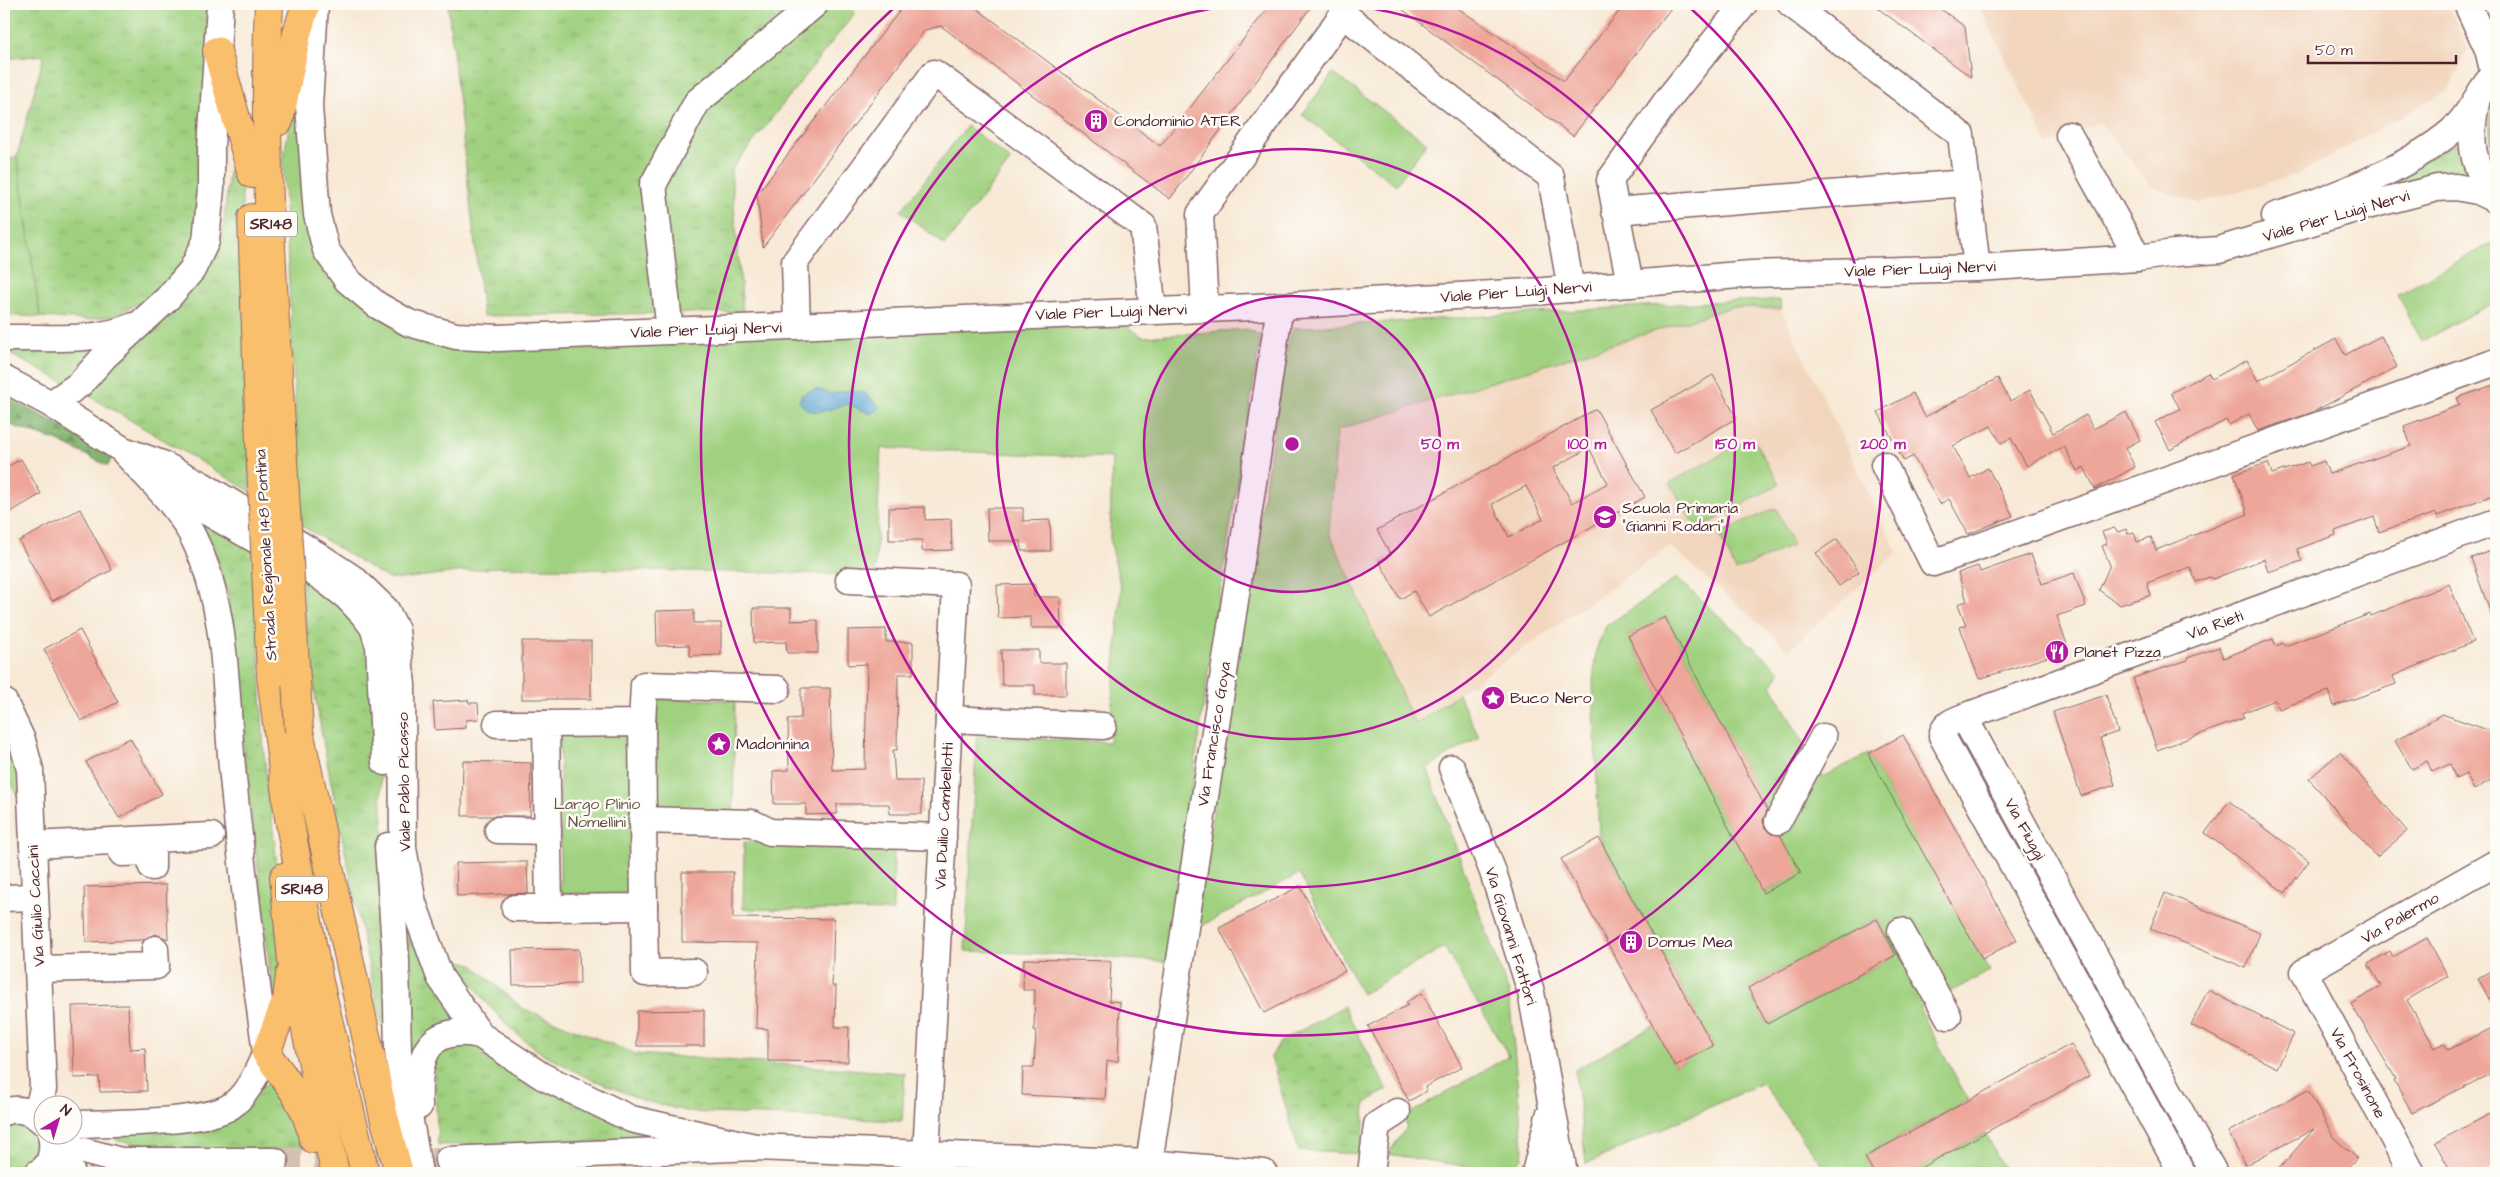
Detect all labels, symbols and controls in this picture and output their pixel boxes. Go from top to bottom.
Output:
scale bar [2308,32,2455,64]
text: 50 m [2315,40,2353,61]
building icon: Condominio ATER [1083,108,1109,134]
place label: Condominio ATER [1114,110,1241,132]
street label: Viale Pier Luigi Nervi [2260,184,2413,248]
road number: SR148 [245,212,297,236]
street label: Viale Pier Luigi Nervi [1844,255,1997,284]
street label: Viale Pier Luigi Nervi [1440,276,1593,309]
street label: Viale Pier Luigi Nervi [1035,298,1188,327]
street label: Viale Pier Luigi Nervi [630,316,783,345]
text: 50 m [1421,434,1459,455]
text: 100 m [1568,434,1607,455]
text: 150 m [1715,434,1755,455]
text: 200 m [1859,434,1906,455]
centre of rings [1283,435,1301,453]
street label: Strada Regionale 148 Pontina [249,449,284,661]
place label: Scuola Primaria "Gianni Rodari" [1622,497,1738,537]
school or university icon: Scuola Primaria "Gianni Rodari" [1592,504,1618,530]
street label: Via Rieti [2184,604,2247,645]
restaurant icon: Planet Pizza [2044,639,2070,665]
place label: Planet Pizza [2074,641,2161,663]
street label: Via Francisco Goya [1192,660,1237,808]
place icon: Buco Nero [1480,685,1506,711]
place label: Buco Nero [1510,687,1592,709]
street label: Viale Pablo Picasso [392,712,416,852]
place icon: Madonnina [706,731,732,757]
place label: Madonnina [736,733,809,755]
street label: Via Duilio Cambellotti [929,741,959,890]
park label: Largo Plinio Nomellini [554,793,640,833]
street label: Via Fiuggi [1998,794,2051,865]
street label: Via Giulio Caccini [22,844,50,967]
street label: Via Giovanni Fattori [1480,864,1543,1008]
road number: SR148 [276,876,328,902]
street label: Via Palermo [2357,887,2443,949]
building icon: Domus Mea [1618,929,1644,955]
place label: Domus Mea [1648,931,1732,953]
street label: Via Frosinone [2325,1024,2391,1123]
north arrow [32,1094,82,1144]
text: N [56,1100,75,1121]

